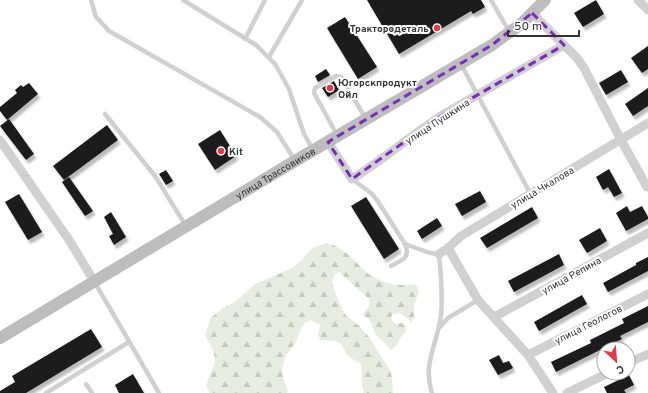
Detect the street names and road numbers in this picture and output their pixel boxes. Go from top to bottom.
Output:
street label: улица Пушкина [403,97,473,148]
street label: улица Трассовиков [234,145,318,203]
street label: улица Чкалова [509,164,577,212]
street label: улица Репина [540,255,604,298]
street label: улица Геологов [553,303,625,348]

